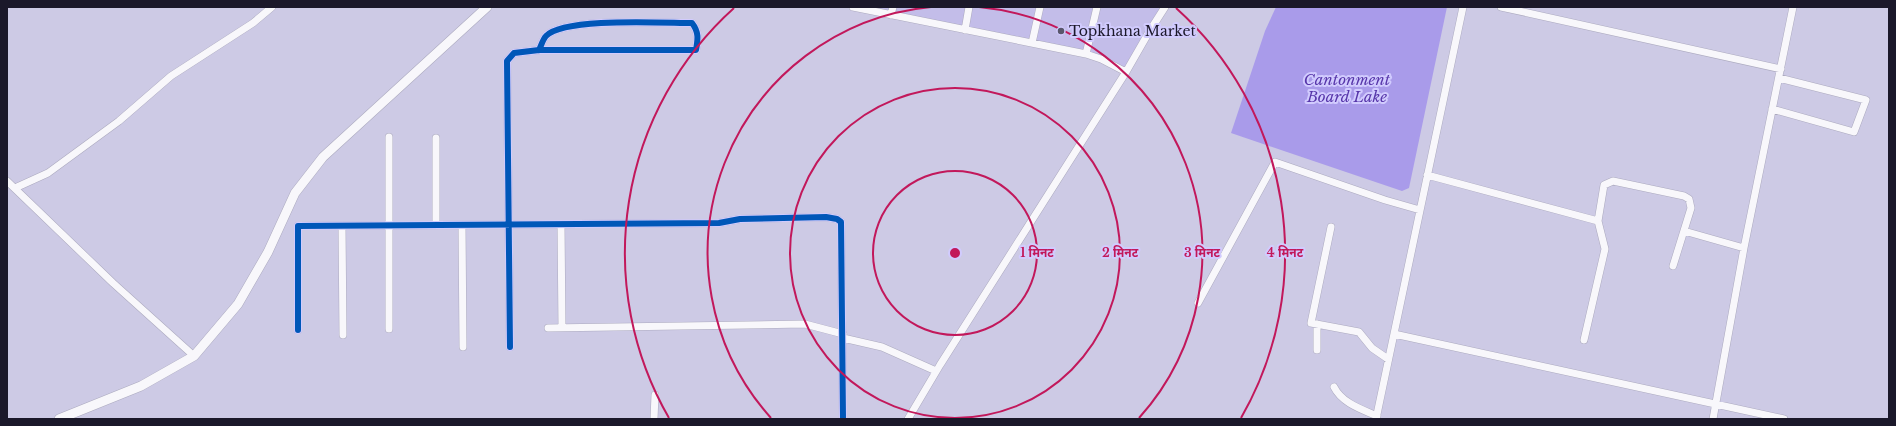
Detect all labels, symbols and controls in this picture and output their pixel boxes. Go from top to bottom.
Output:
place label: Topkhana Market [1069,22,1196,40]
marker: Topkhana Market [1056,26,1066,36]
water label: Cantonment Board Lake [1304,70,1391,106]
text: 1 मिनट [1020,245,1054,260]
text: 2 मिनट [1102,245,1139,260]
text: 3 मिनट [1184,245,1221,260]
text: 4 मिनट [1267,245,1304,260]
centre of rings [948,246,962,260]

